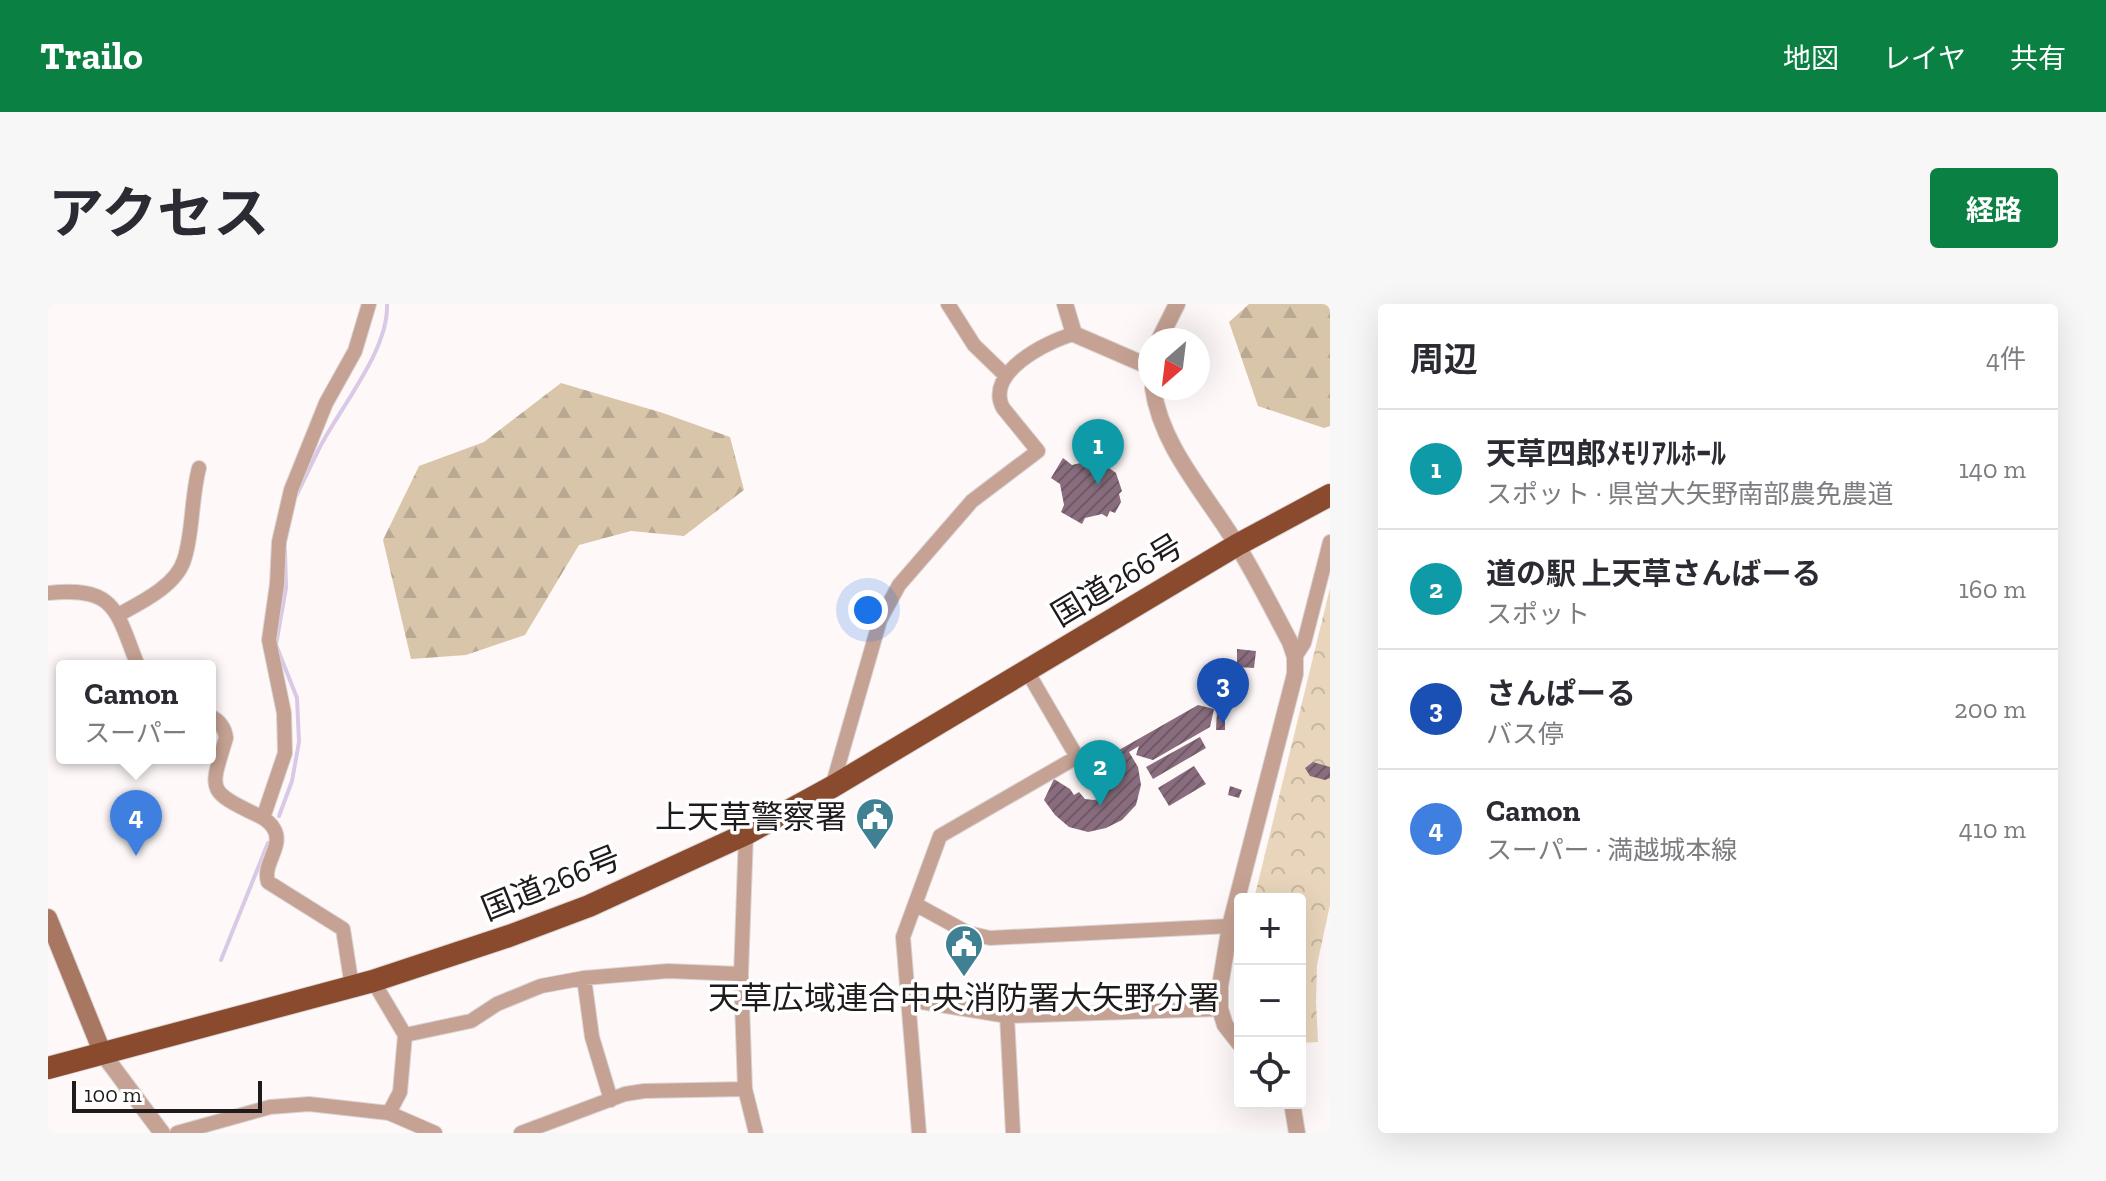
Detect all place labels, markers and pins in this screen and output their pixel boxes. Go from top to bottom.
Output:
pin: 1 [1072,419,1124,485]
pin: 3 [1197,658,1249,724]
pin: 2 [1074,740,1126,806]
pin: 4 [110,790,162,856]
public building icon: 上天草警察署 [854,796,896,851]
place label: 上天草警察署 [655,798,847,836]
public building icon: 天草広域連合中央消防署大矢野分署 [943,923,985,978]
place label: 天草広域連合中央消防署大矢野分署 [708,979,1220,1017]

